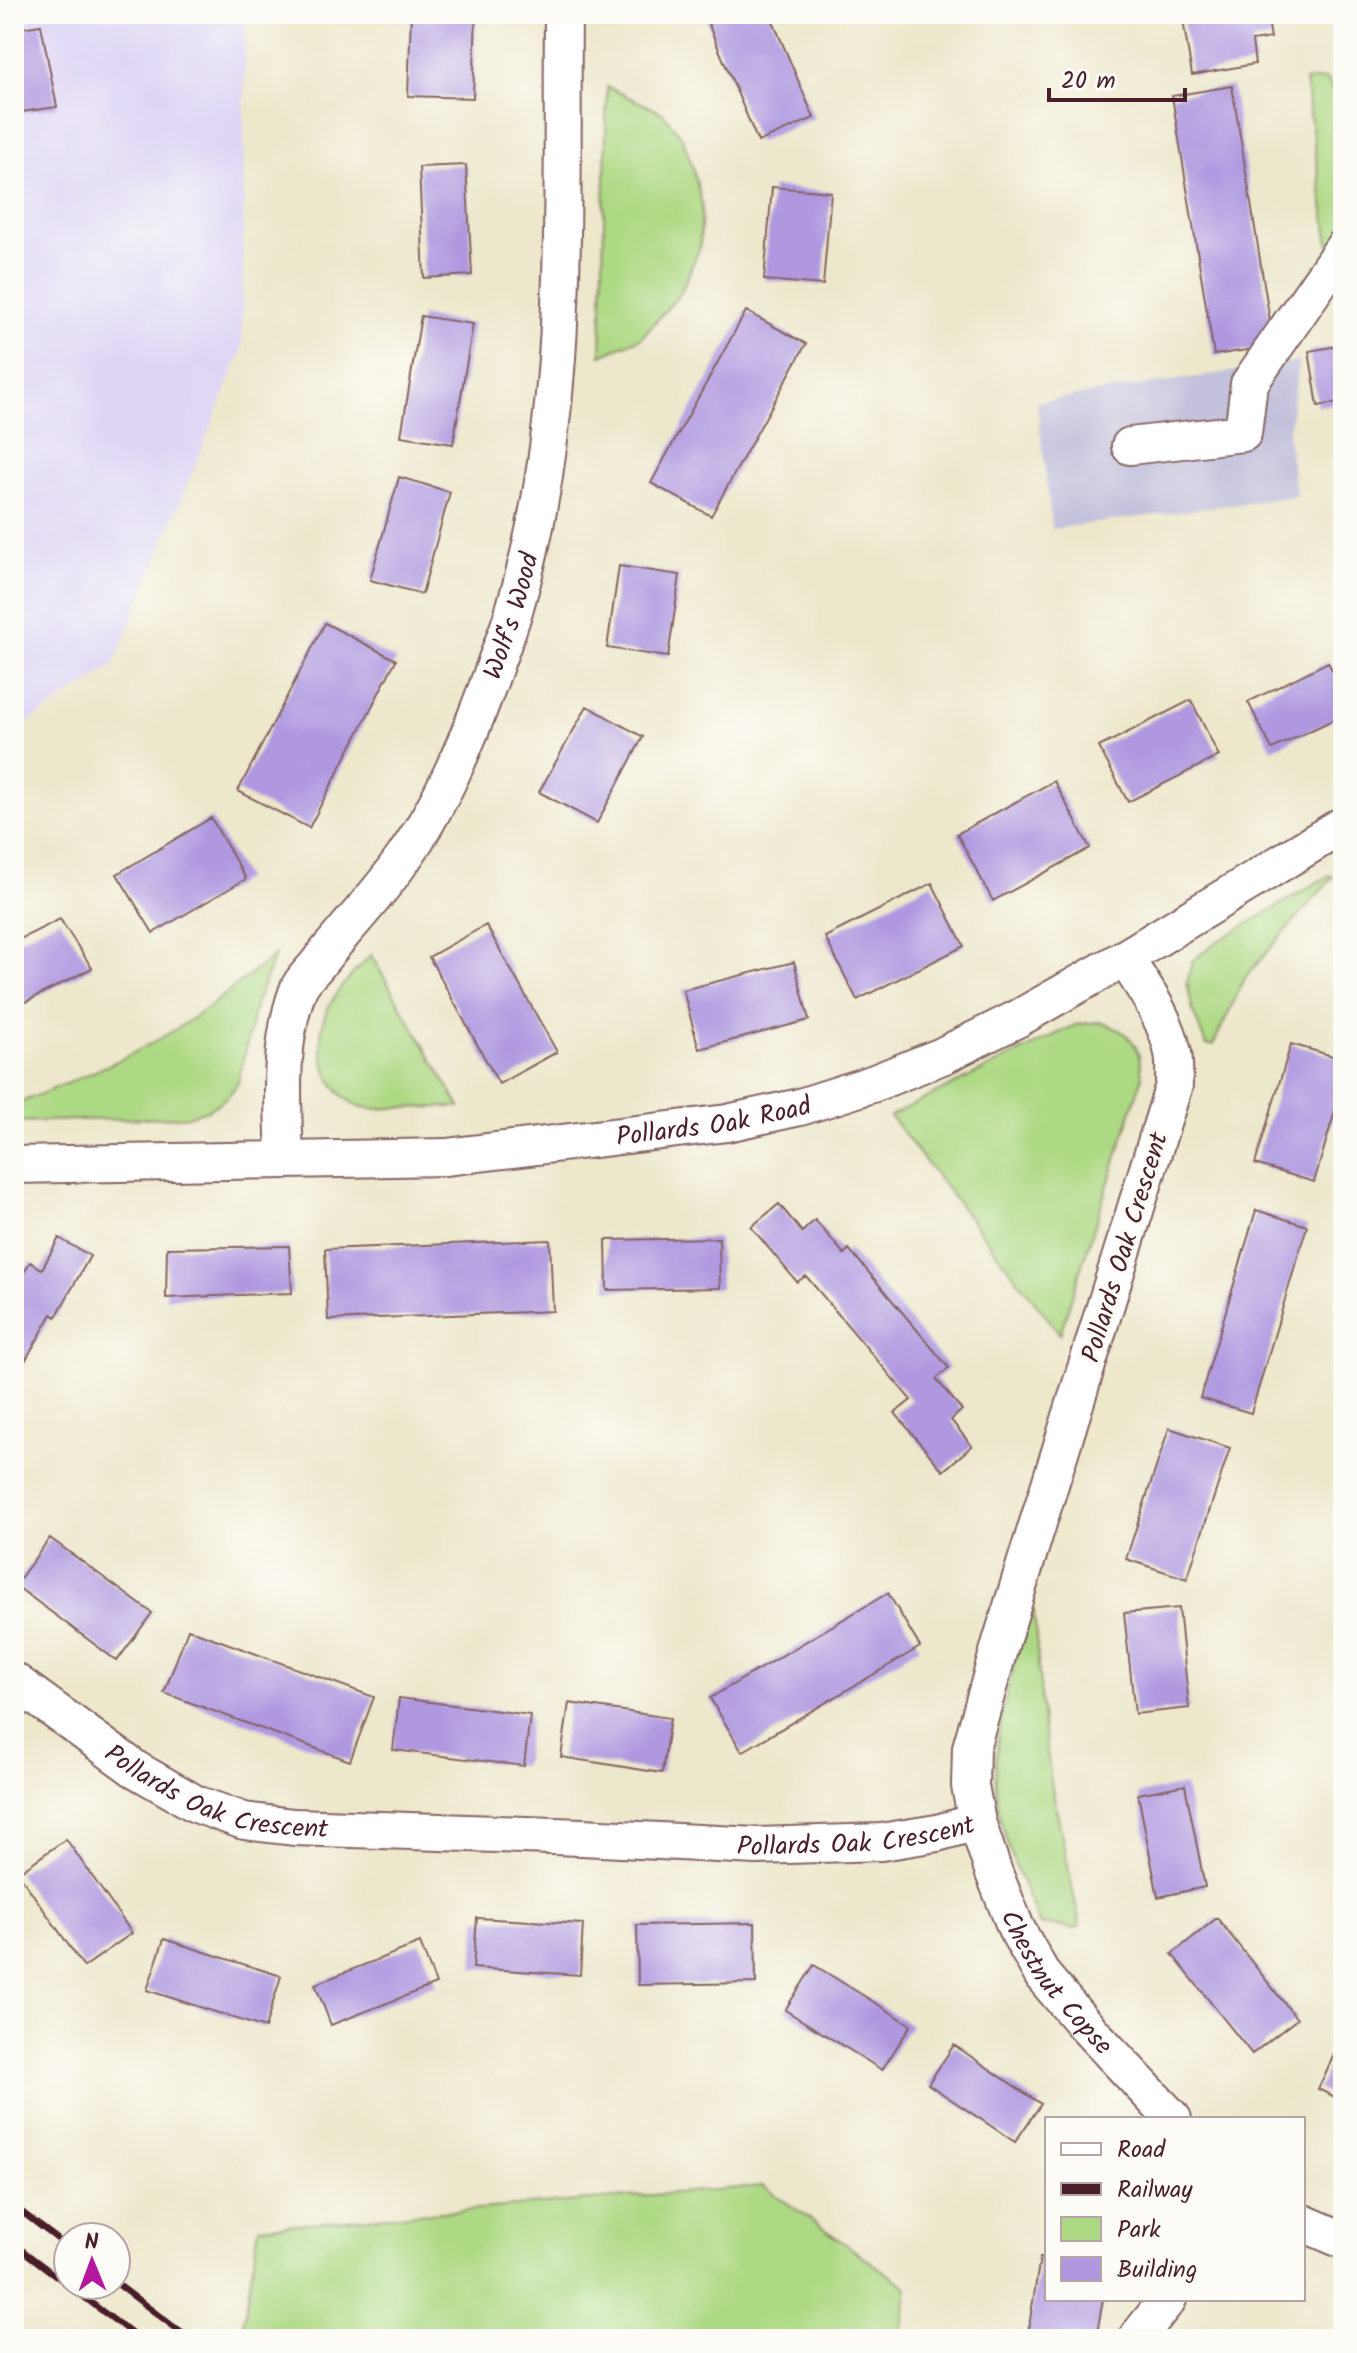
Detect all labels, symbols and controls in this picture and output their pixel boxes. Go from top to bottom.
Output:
scale bar [1049,52,1185,102]
text: 20 m [1061,62,1116,101]
street label: Wolf's Wood [473,548,552,685]
street label: Pollards Oak Road [614,1085,818,1159]
street label: Pollards Oak Crescent [1071,1126,1181,1368]
street label: Pollards Oak Crescent [95,1734,330,1851]
street label: Pollards Oak Crescent [736,1804,981,1869]
street label: Chestnut Copse [988,1904,1122,2066]
legend [1045,2117,1305,2301]
text: Road [1117,2131,1166,2170]
text: Railway [1117,2171,1193,2210]
text: Park [1117,2211,1161,2250]
north arrow [52,2221,132,2301]
text: N [84,2226,99,2261]
text: Building [1117,2251,1197,2290]

